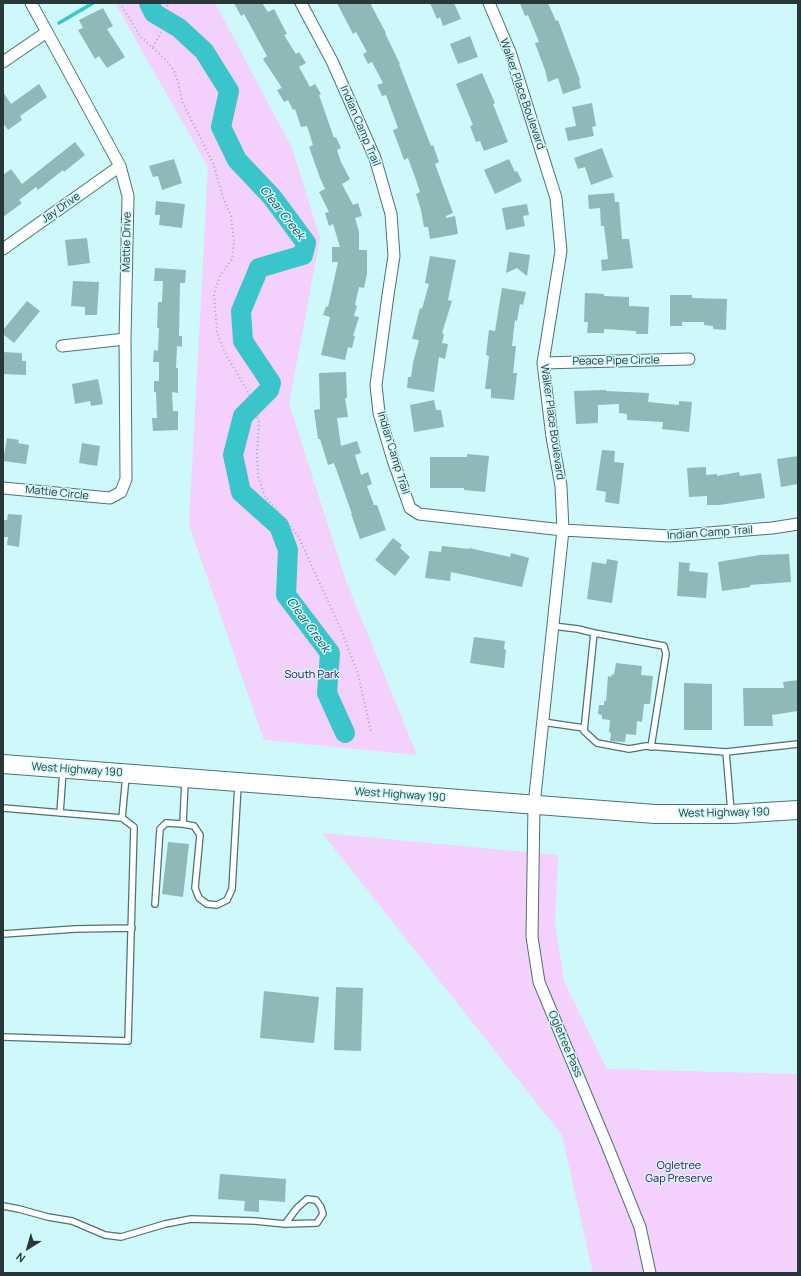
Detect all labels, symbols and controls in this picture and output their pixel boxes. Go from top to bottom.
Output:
street label: Walker Place Boulevard [497,37,547,151]
street label: Indian Camp Trail [337,84,383,168]
water label: Clear Creek [256,183,308,243]
street label: Jay Drive [39,190,83,226]
street label: Mattie Drive [120,212,134,272]
street label: Peace Pipe Circle [572,354,660,368]
street label: Walker Place Boulevard [537,363,567,481]
street label: Indian Camp Trail [374,410,412,496]
street label: Mattie Circle [25,483,89,503]
street label: Indian Camp Trail [667,523,753,543]
water label: Clear Creek [283,595,333,655]
park label: South Park [285,668,339,682]
street label: West Highway 190 [31,760,123,780]
street label: West Highway 190 [354,785,446,805]
street label: West Highway 190 [678,806,770,820]
street label: Ogletree Pass [545,1009,585,1079]
park label: Ogletree Gap Preserve [645,1159,713,1185]
north arrow [8,1228,48,1268]
text: N [13,1250,28,1266]

